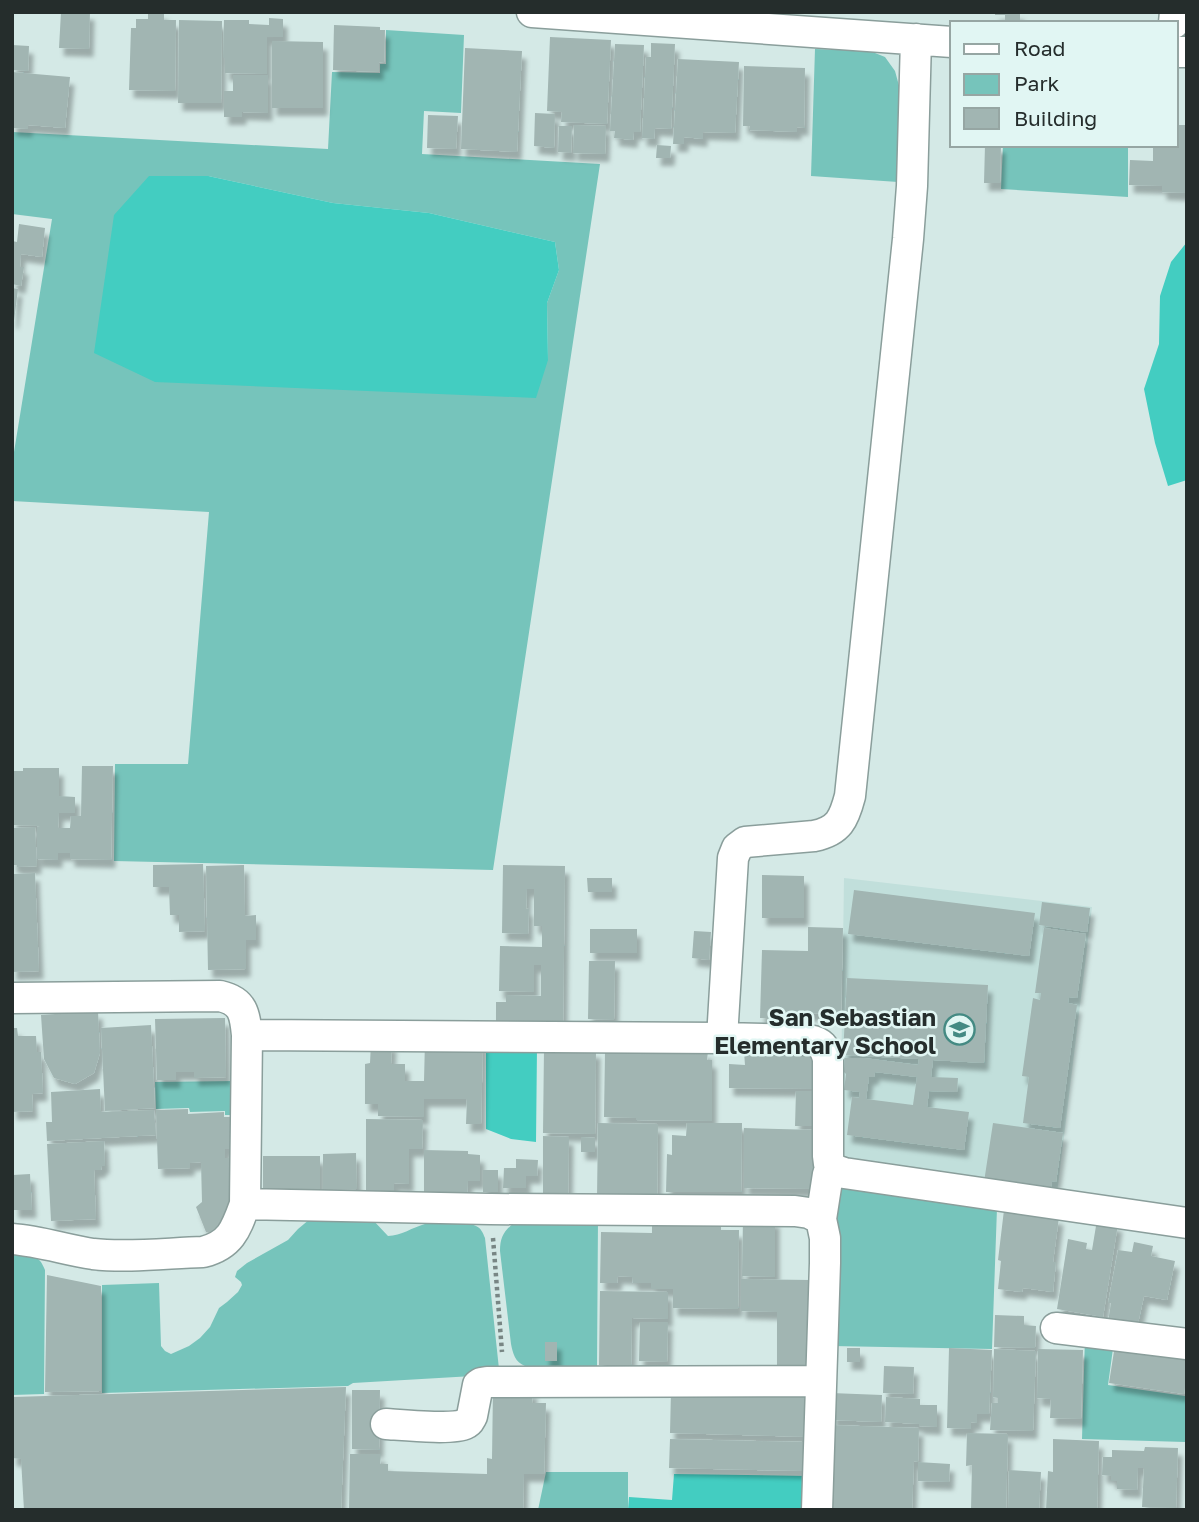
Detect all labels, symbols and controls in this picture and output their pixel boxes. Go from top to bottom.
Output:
legend [950,21,1178,147]
text: Road [1014,35,1065,61]
text: Park [1014,70,1060,96]
text: Building [1014,105,1097,131]
place label: San Sebastian Elementary School [714,1002,936,1059]
school or university icon: San Sebastian Elementary School [942,1013,976,1047]

